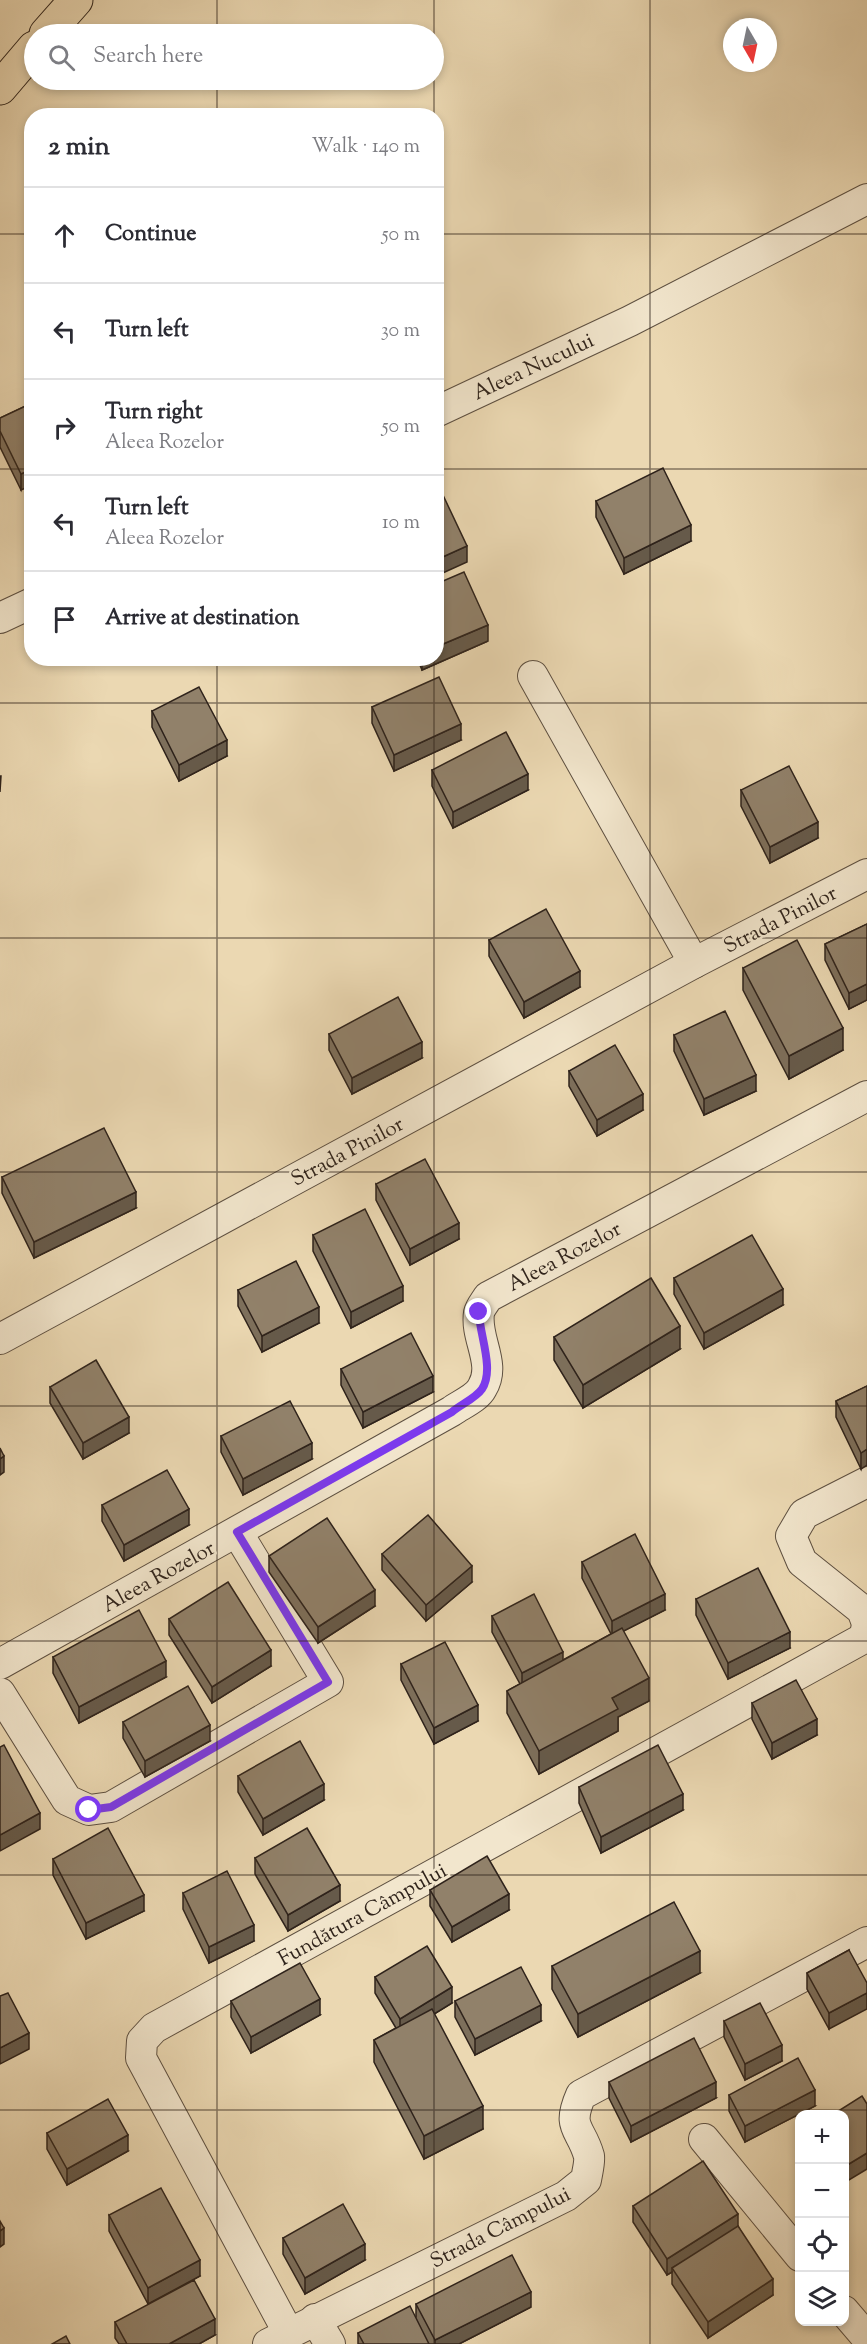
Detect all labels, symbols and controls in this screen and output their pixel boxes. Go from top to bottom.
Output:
north arrow [723,18,777,72]
search box [24,24,444,90]
icon: search [45,41,78,74]
text: Search here [93,41,203,73]
text: 2 min [48,129,110,166]
text: Walk · 140 m [311,133,420,162]
icon: ahead [48,219,81,252]
text: Continue [105,219,196,251]
text: 50 m [382,221,420,250]
icon: left [48,315,81,348]
text: Turn left [105,315,188,347]
text: 30 m [381,317,420,346]
street label: Aleea Nucului [468,327,599,409]
text: Turn right [105,397,202,429]
icon: right [48,411,81,444]
text: 50 m [382,413,420,442]
text: Aleea Rozelor [105,429,224,458]
text: Turn left [105,493,188,525]
icon: left [48,507,81,540]
text: 10 m [382,509,420,538]
text: Aleea Rozelor [105,525,224,554]
icon: arrive [48,603,81,636]
text: Arrive at destination [105,603,300,635]
street label: Strada Pinilor [719,879,843,962]
street label: Strada Pinilor [286,1110,410,1195]
street label: Aleea Rozelor [503,1215,627,1300]
route end [465,1298,491,1324]
street label: Aleea Rozelor [97,1534,221,1621]
route start [75,1796,101,1822]
street label: Fundătura Câmpului [273,1857,453,1975]
map controls [795,2110,849,2326]
button: + [795,2110,849,2164]
button: − [795,2164,849,2218]
street label: Strada Câmpului [426,2180,576,2277]
button: locate [795,2218,849,2272]
button: layers [795,2272,849,2326]

